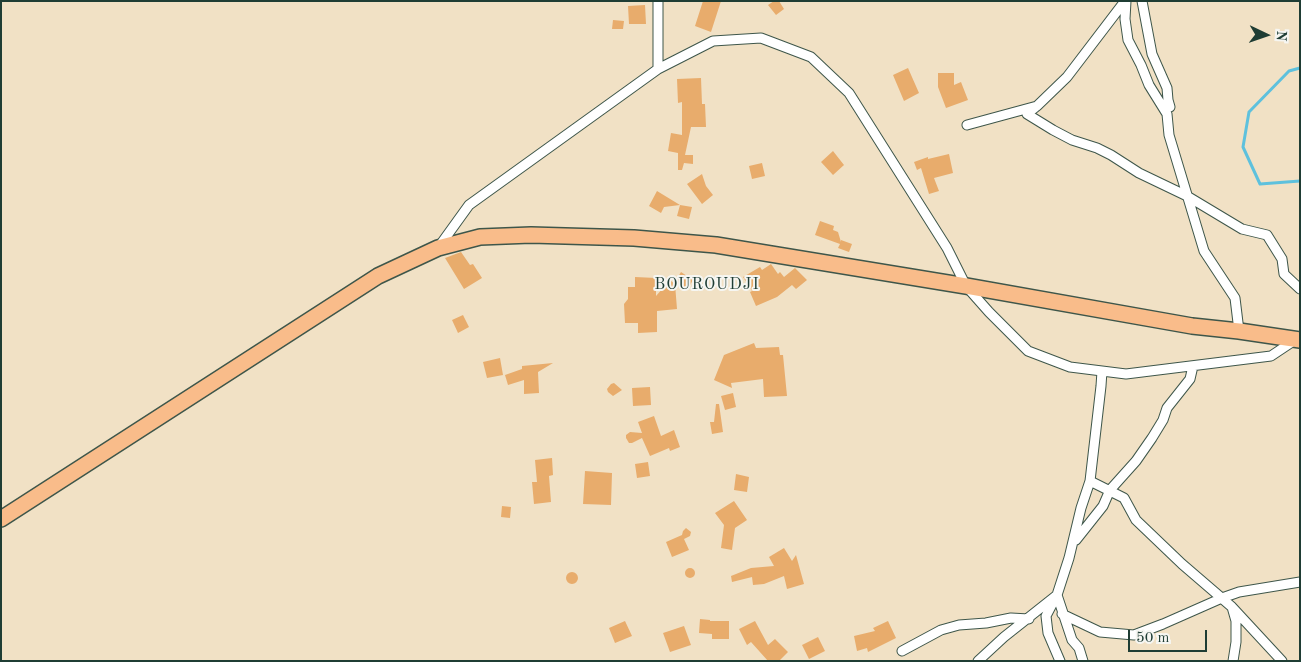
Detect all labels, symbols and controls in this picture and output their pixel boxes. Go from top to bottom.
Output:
north arrow [1241,10,1291,60]
text: N [1274,30,1288,41]
district label: BOUROUDJI [653,275,761,295]
scale bar [1131,620,1210,652]
text: 50 m [1136,631,1170,646]

